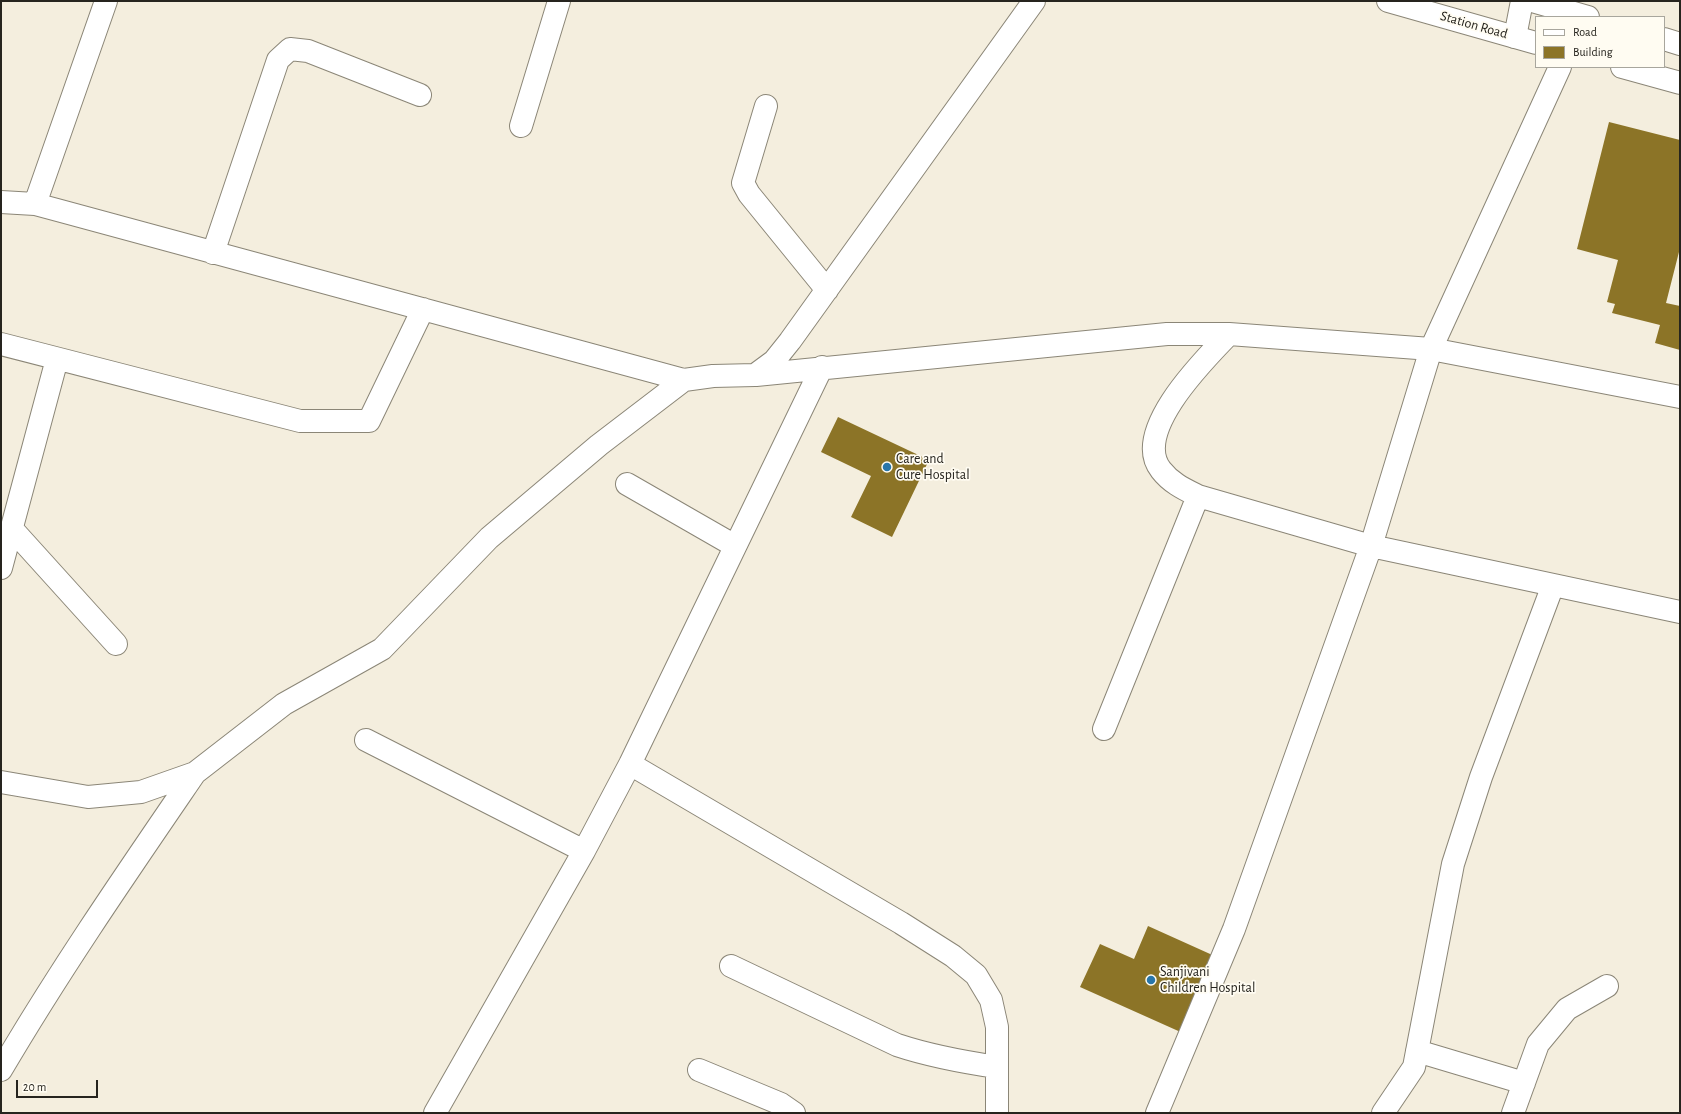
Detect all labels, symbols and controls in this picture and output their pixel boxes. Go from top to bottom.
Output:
street label: Station Road [1438,7,1510,43]
legend [1535,16,1665,68]
text: Road [1573,26,1597,38]
text: Building [1573,46,1613,58]
place label: Care and Cure Hospital [896,451,970,484]
marker: Care and Cure Hospital [881,461,893,473]
place label: Sanjivani Children Hospital [1160,964,1255,996]
marker: Sanjivani Children Hospital [1145,974,1157,986]
scale bar [18,1072,100,1098]
text: 20 m [23,1081,46,1093]

